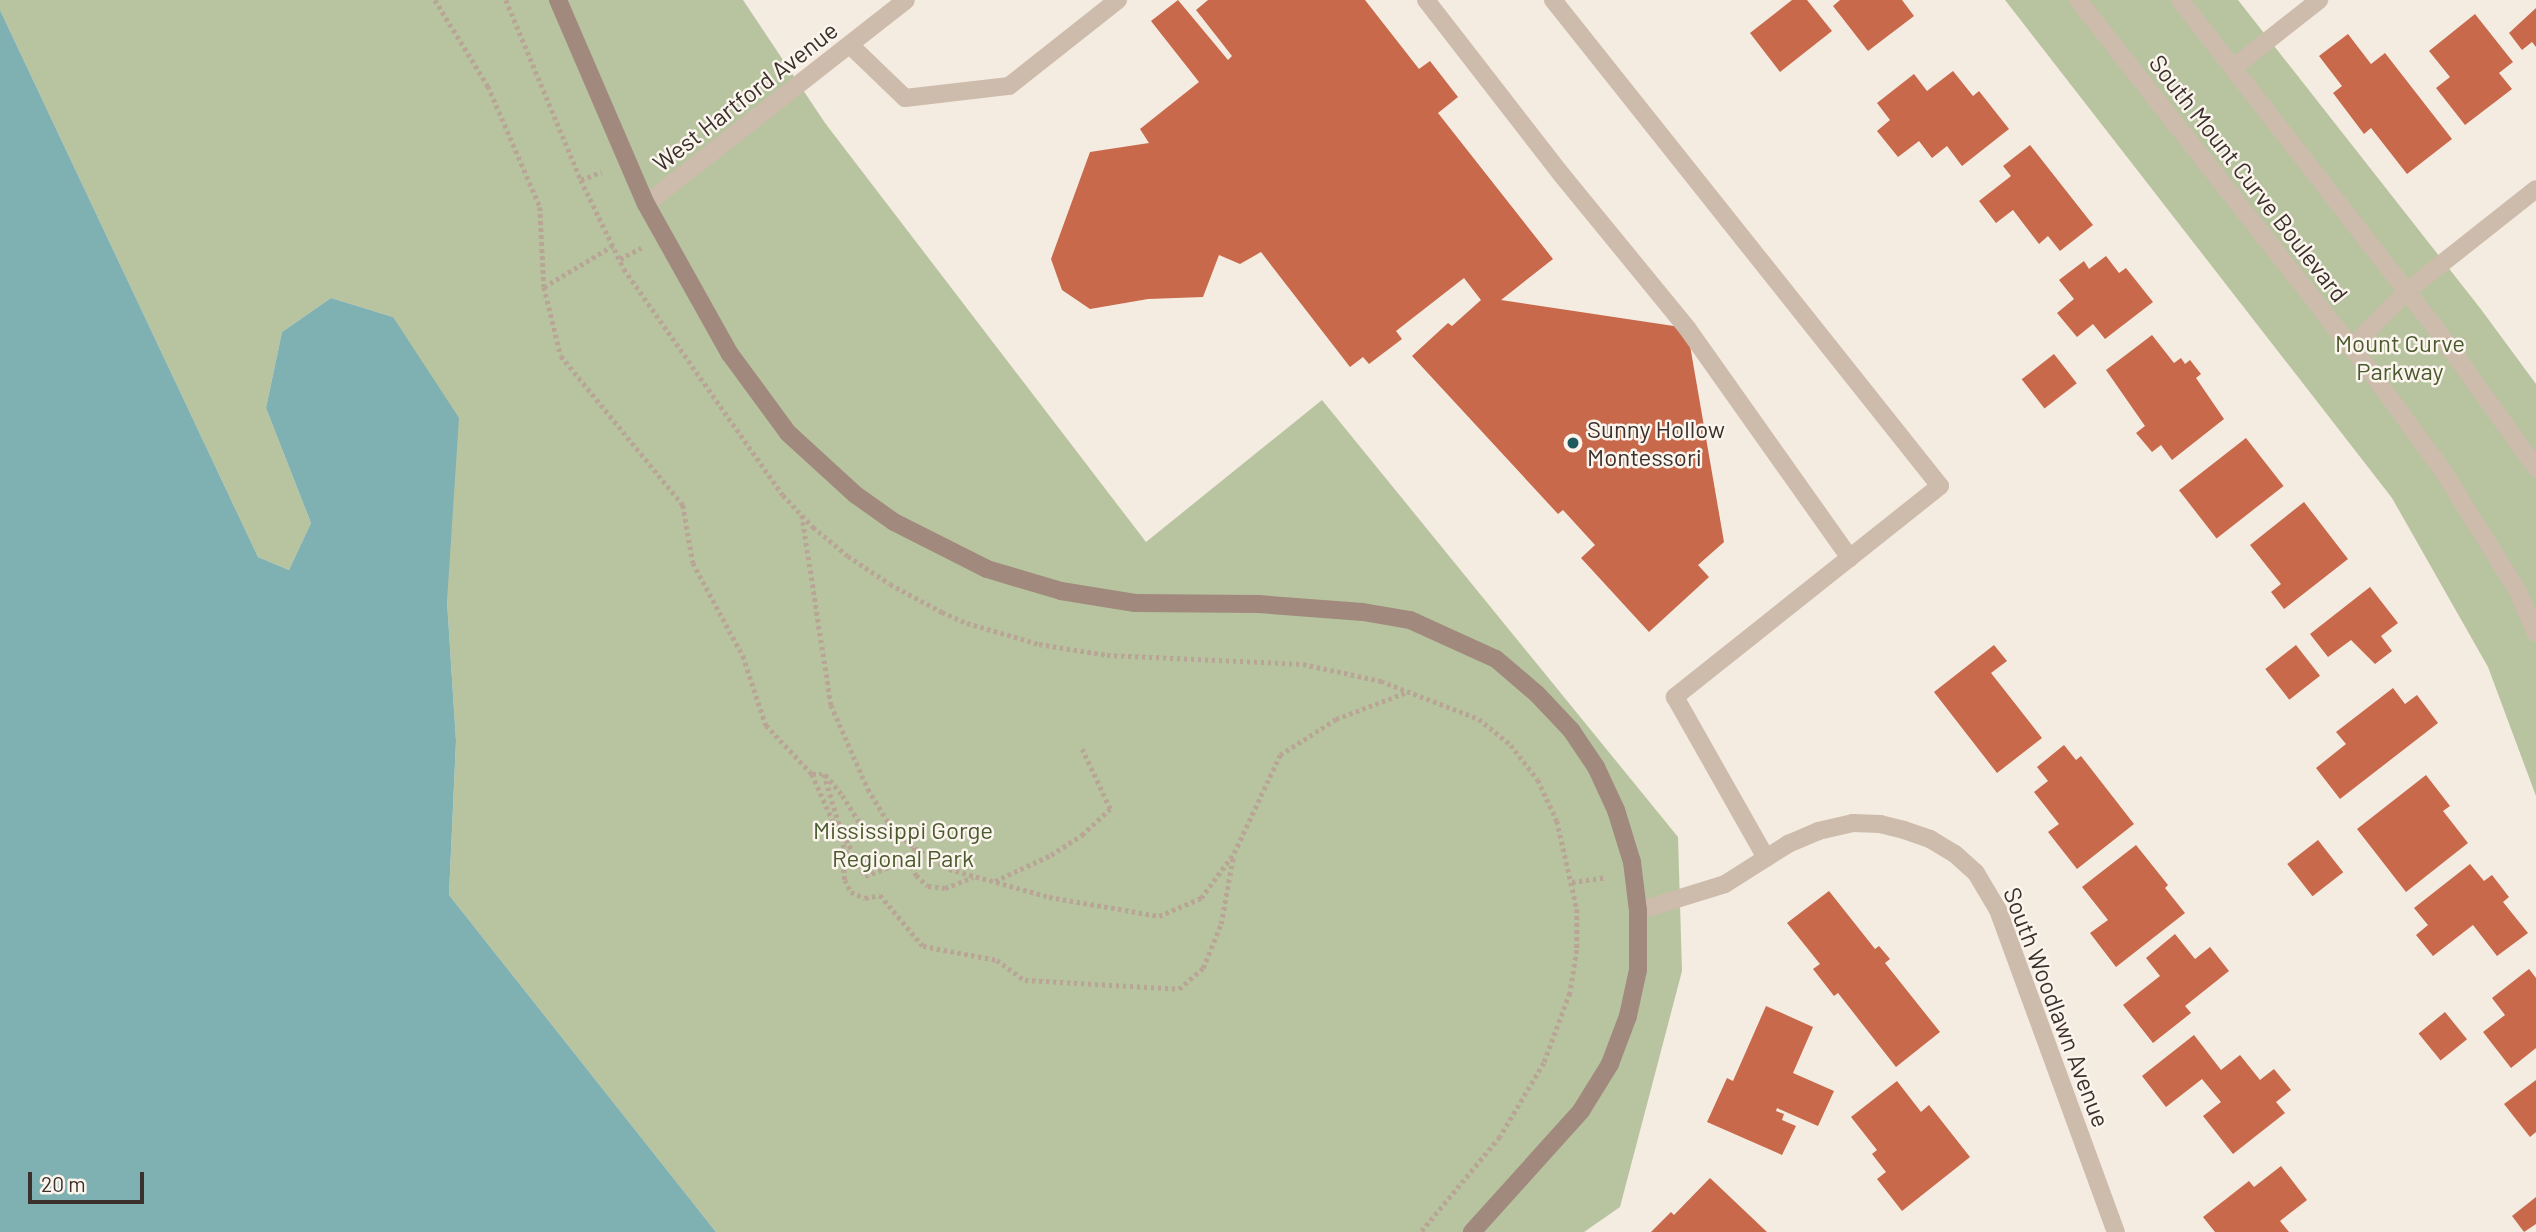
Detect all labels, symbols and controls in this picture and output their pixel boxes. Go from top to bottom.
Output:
street label: West Hartford Avenue [647,15,843,177]
street label: South Mount Curve Boulevard [2144,49,2354,307]
park label: Mount Curve Parkway [2335,329,2465,385]
place label: Sunny Hollow Montessori [1587,415,1725,471]
marker: Sunny Hollow Montessori [1565,435,1581,451]
park label: Mississippi Gorge Regional Park [813,816,993,872]
street label: South Woodlawn Avenue [1998,883,2116,1131]
scale bar [32,1158,147,1202]
text: 20 m [41,1171,86,1196]

